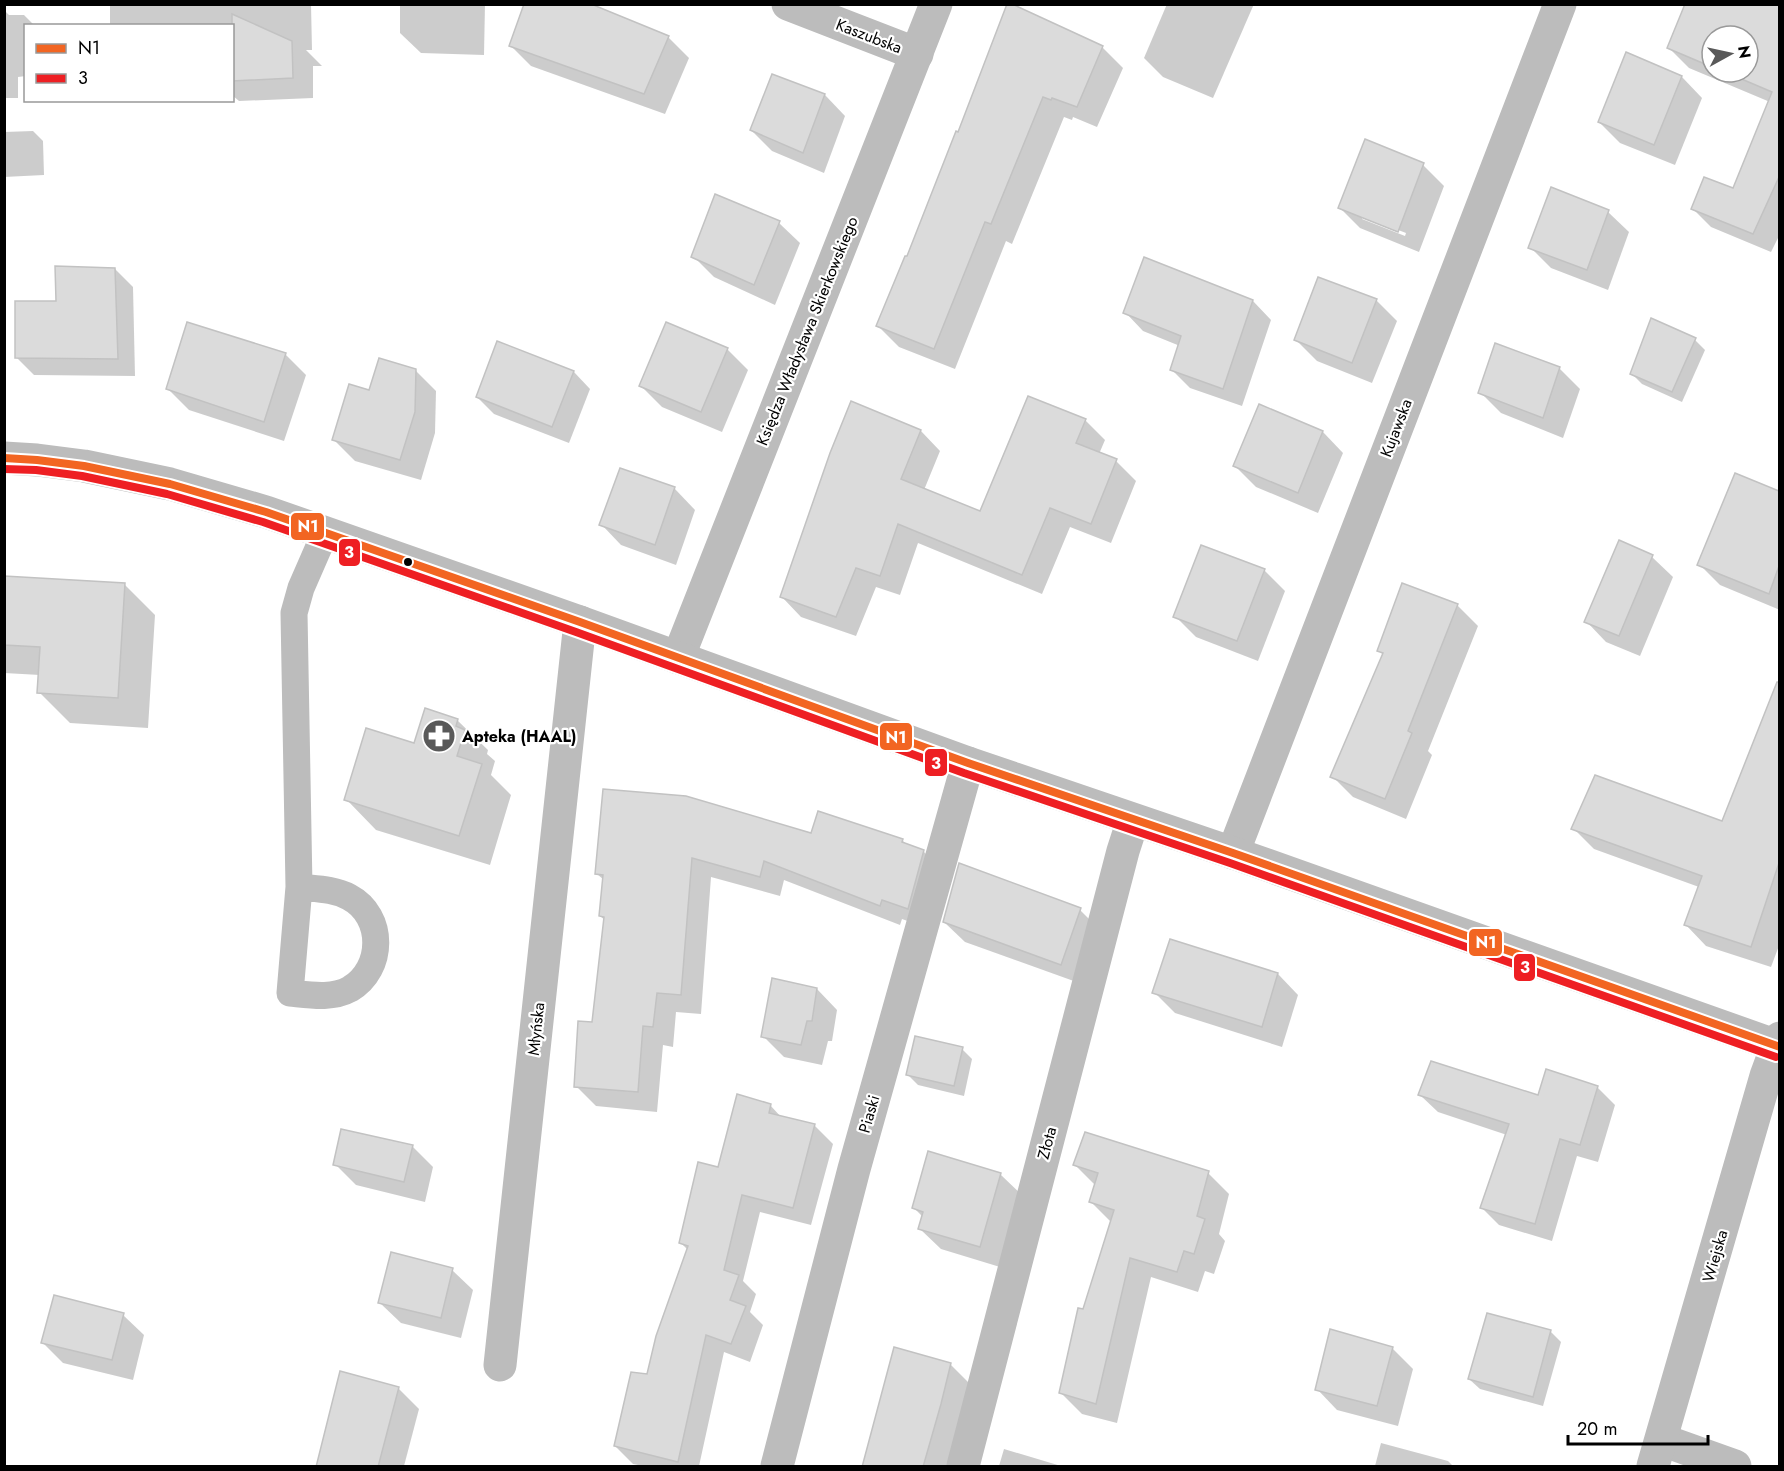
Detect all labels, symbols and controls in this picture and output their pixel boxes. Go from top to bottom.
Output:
street label: Kaszubska [833,13,905,59]
legend [24,24,234,102]
north arrow [1700,24,1760,84]
text: N1 [78,35,100,61]
text: N [1732,44,1757,60]
text: 3 [78,65,88,91]
street label: Księdza Władysława Skierkowskiego [750,213,864,449]
street label: Kujawska [1374,396,1418,460]
line badge: N1 [290,512,325,541]
text: N1 [298,515,318,538]
line badge: 3 [338,538,361,567]
text: 3 [344,541,354,564]
unlabelled marker [402,556,414,568]
pharmacy icon: Apteka (HAAL) [421,718,457,754]
line badge: N1 [879,722,913,751]
place label: Apteka (HAAL) [461,725,576,748]
text: N1 [886,726,906,749]
line badge: 3 [924,748,948,777]
text: 3 [931,752,941,775]
line badge: N1 [1468,928,1503,957]
text: N1 [1476,931,1496,954]
line badge: 3 [1513,953,1536,982]
text: 3 [1520,956,1530,979]
street label: Młyńska [522,1001,550,1057]
street label: Piaski [853,1092,885,1136]
street label: Złota [1032,1124,1062,1162]
street label: Wiejska [1697,1227,1733,1285]
scale bar [1568,1408,1708,1446]
text: 20 m [1577,1416,1617,1442]

